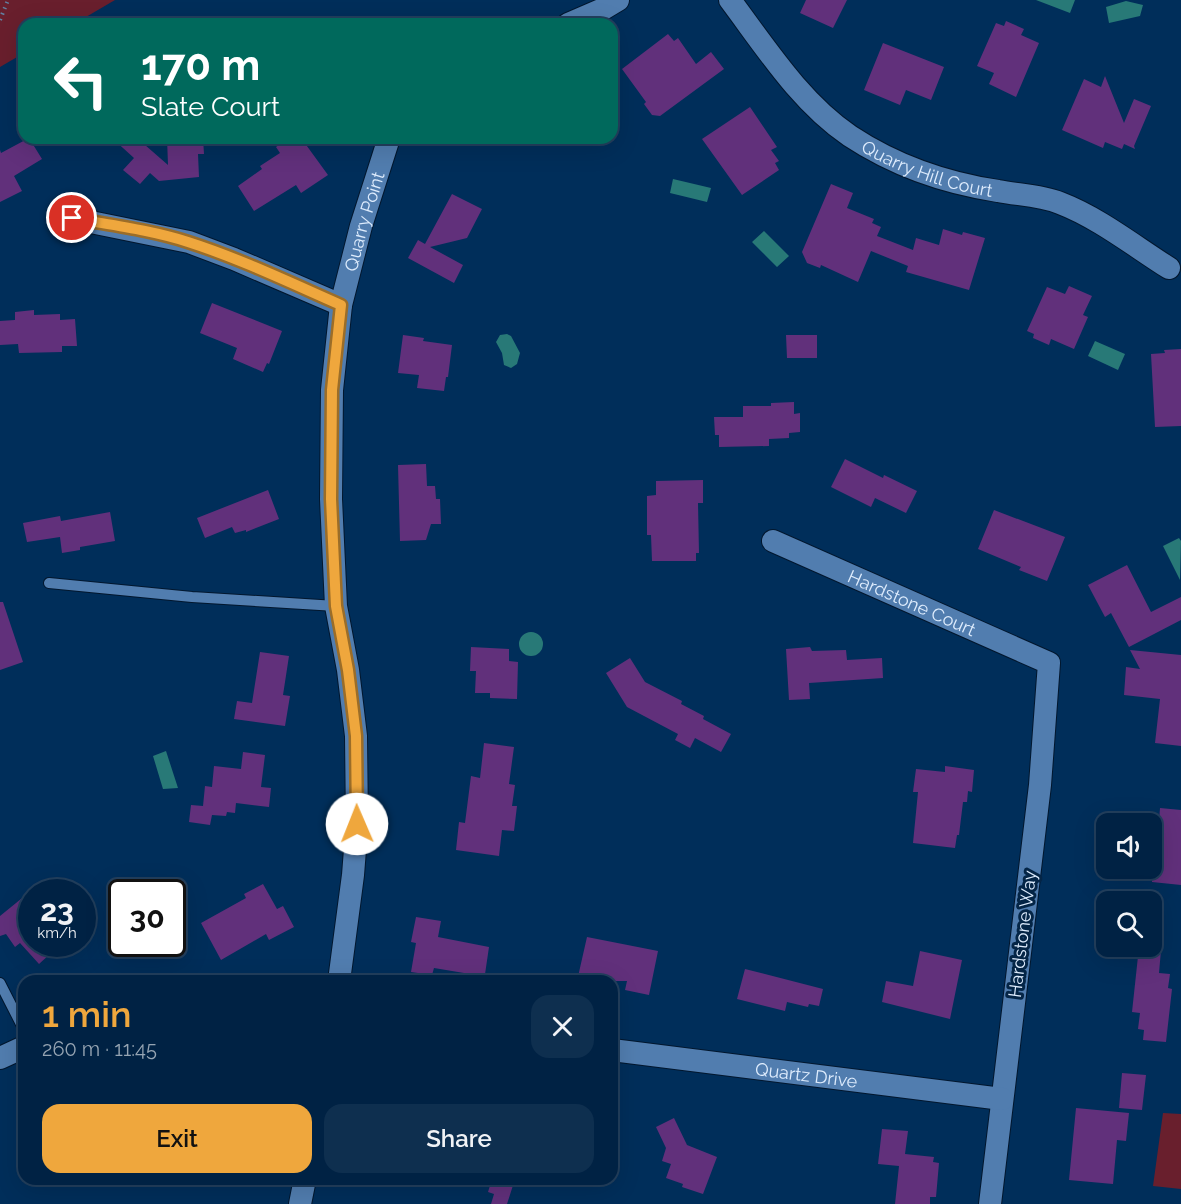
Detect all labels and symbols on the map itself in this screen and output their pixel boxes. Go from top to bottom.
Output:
street label: Quarry Hill Court [858,135,994,200]
street label: Quarry Point [340,169,388,273]
pin [46,192,97,243]
street label: Hardstone Court [845,565,979,640]
position arrow [325,792,389,856]
street label: Hardstone Way [1004,869,1040,999]
speed limit sign: 30 [108,879,186,957]
street label: Quartz Drive [754,1058,859,1091]

